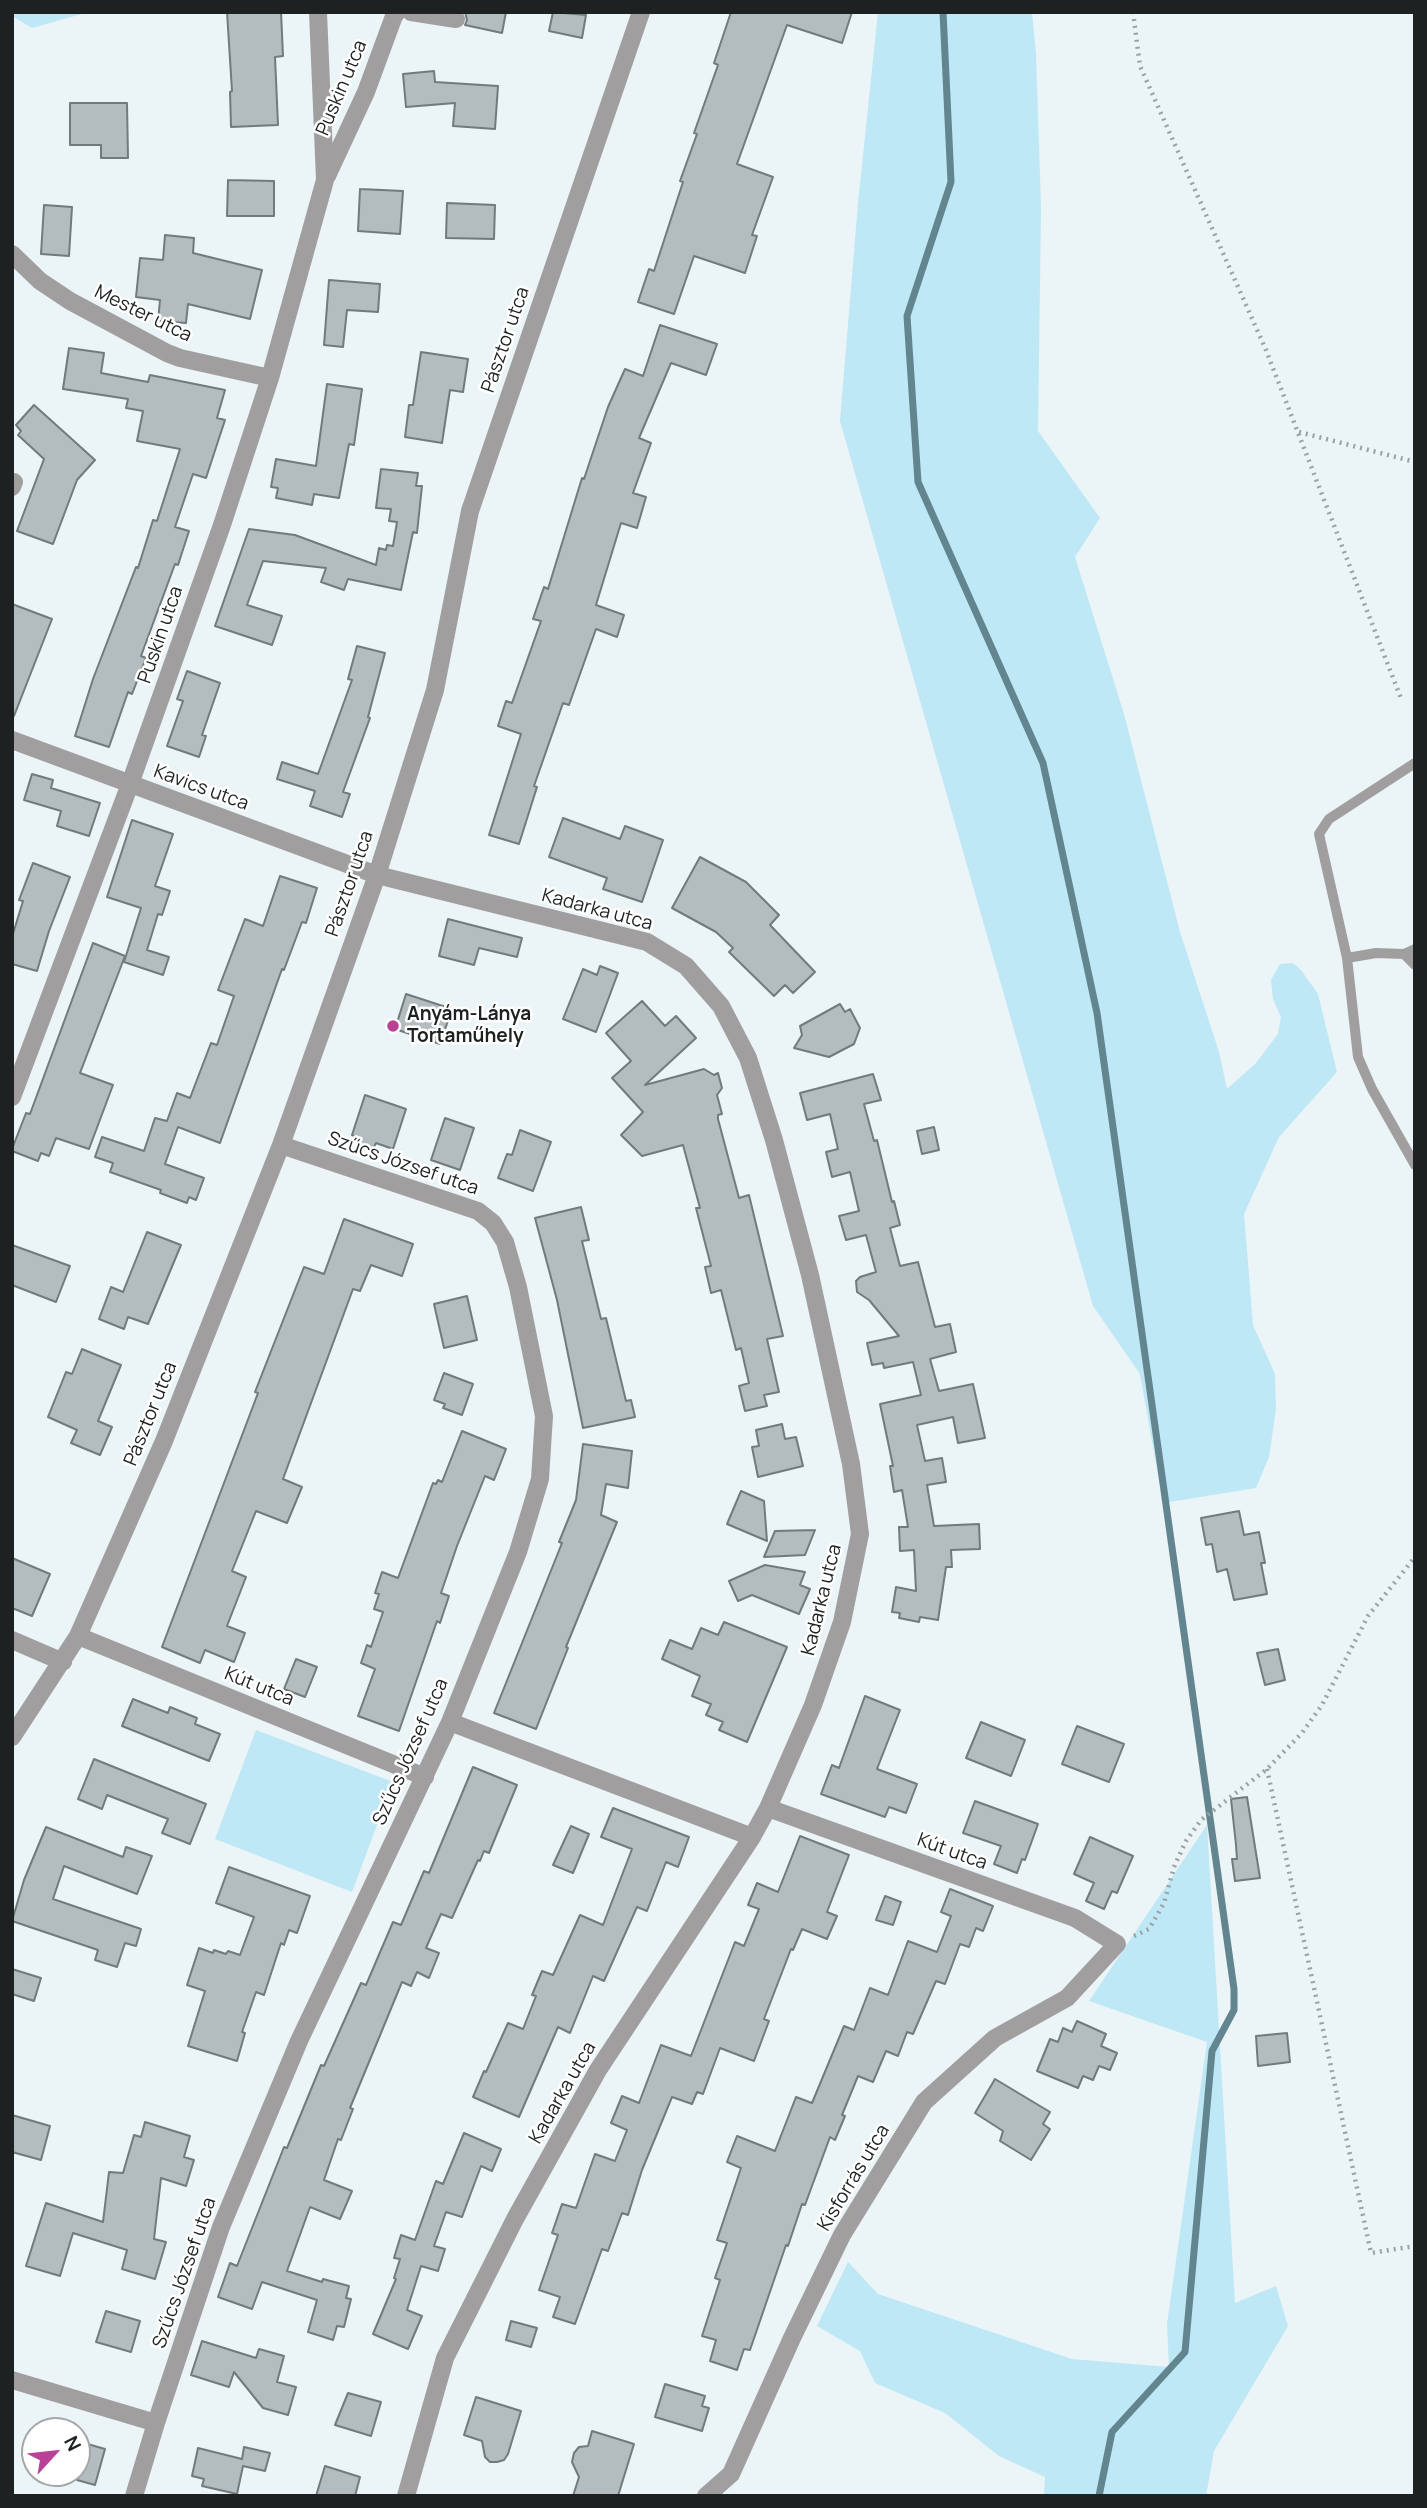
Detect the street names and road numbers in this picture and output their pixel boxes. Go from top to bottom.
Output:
street label: Puskin utca [312,37,372,139]
street label: Mester utca [91,281,195,347]
street label: Pásztor utca [477,284,535,396]
street label: Puskin utca [134,583,188,687]
street label: Kavics utca [150,760,252,816]
street label: Pásztor utca [321,828,379,940]
street label: Kadarka utca [539,884,655,936]
street label: Szűcs József utca [324,1127,482,1201]
street label: Pásztor utca [120,1359,182,1469]
street label: Kadarka utca [797,1542,847,1658]
street label: Kút utca [221,1663,297,1711]
street label: Szűcs József utca [368,1675,454,1829]
street label: Kút utca [914,1829,990,1875]
street label: Kadarka utca [525,2038,601,2148]
street label: Kisforrás utca [813,2121,895,2235]
street label: Szűcs József utca [148,2194,222,2352]

